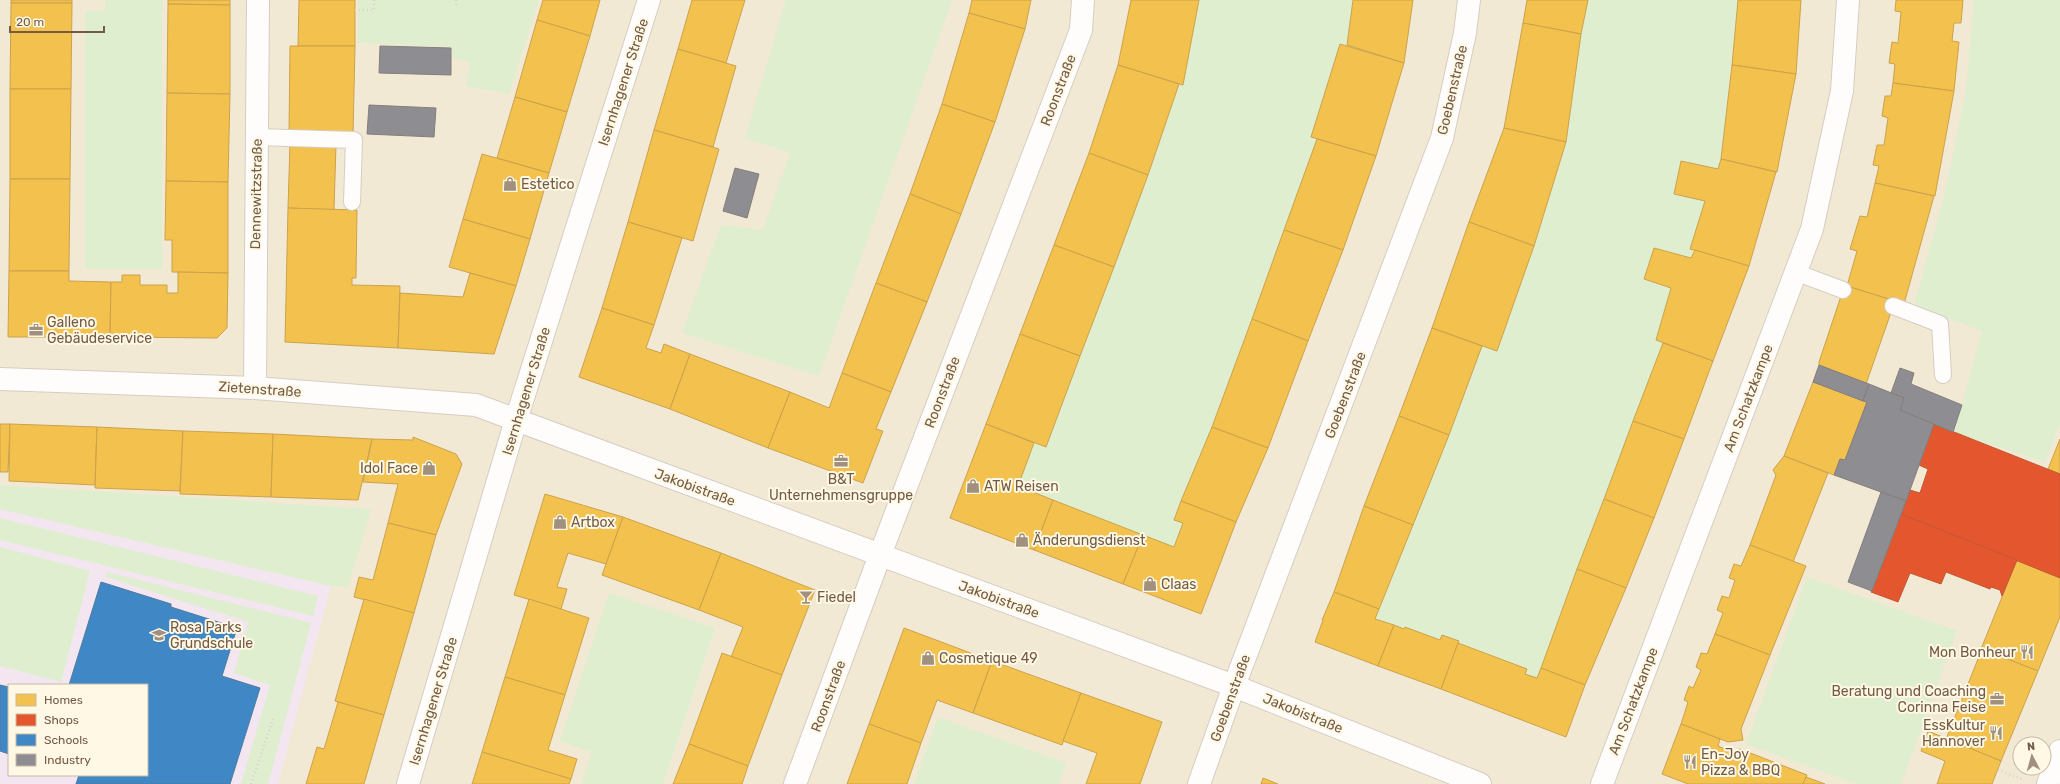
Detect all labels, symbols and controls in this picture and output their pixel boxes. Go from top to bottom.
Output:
scale bar [10,8,104,34]
text: 20 m [16,15,44,29]
street label: Isernhagener Straße [595,16,652,148]
street label: Goebenstraße [1434,43,1471,137]
street label: Roonstraße [1037,52,1080,128]
street label: Dennewitzstraße [247,138,266,250]
shop icon: Estetico [502,176,518,192]
place label: Estetico [521,176,575,193]
place label: Galleno Gebäudeservice [47,314,152,347]
office icon: Galleno Gebäudeservice [28,322,44,338]
street label: Isernhagener Straße [499,325,554,457]
street label: Am Schatzkampe [1720,342,1777,454]
street label: Goebenstraße [1321,349,1370,441]
street label: Roonstraße [921,354,964,430]
street label: Zietenstraße [218,378,302,401]
office icon: B&T Unternehmensgruppe [833,453,849,469]
place label: Idol Face [360,460,418,477]
shop icon: Idol Face [421,460,437,476]
street label: Jakobistraße [652,465,738,510]
place label: B&T Unternehmensgruppe [769,471,913,504]
shop icon: ATW Reisen [965,478,981,494]
place label: ATW Reisen [984,478,1059,495]
shop icon: Artbox [552,514,568,530]
place label: Artbox [571,514,615,531]
shop icon: Änderungsdienst [1014,532,1030,548]
place label: Änderungsdienst [1033,532,1146,549]
shop icon: Claas [1142,576,1158,592]
place label: Claas [1161,576,1196,593]
street label: Jakobistraße [956,577,1042,622]
bar icon: Fiedel [798,589,814,605]
place label: Fiedel [817,589,856,606]
place label: Rosa Parks Grundschule [170,619,253,652]
school or university icon: Rosa Parks Grundschule [151,627,167,643]
street label: Isernhagener Straße [406,635,461,767]
place label: Mon Bonheur [1929,644,2017,661]
restaurant icon: Mon Bonheur [2019,644,2035,660]
street label: Am Schatzkampe [1605,645,1662,757]
shop icon: Cosmetique 49 [920,650,936,666]
place label: Cosmetique 49 [939,650,1038,667]
street label: Goebenstraße [1207,652,1254,744]
street label: Roonstraße [808,658,849,734]
place label: Beratung und Coaching Corinna Feise [1832,683,1986,716]
legend [8,684,148,776]
street label: Jakobistraße [1260,690,1345,737]
office icon: Beratung und Coaching Corinna Feise [1989,691,2005,707]
text: Homes [44,693,83,707]
text: Shops [44,713,79,727]
place label: EssKultur Hannover [1922,717,1986,750]
restaurant icon: EssKultur Hannover [1988,725,2004,741]
text: Schools [44,733,88,747]
north arrow [2012,736,2052,776]
text: N [2026,740,2036,753]
place label: En-Joy Pizza & BBQ [1701,746,1780,779]
text: Industry [44,753,91,767]
restaurant icon: En-Joy Pizza & BBQ [1682,754,1698,770]

